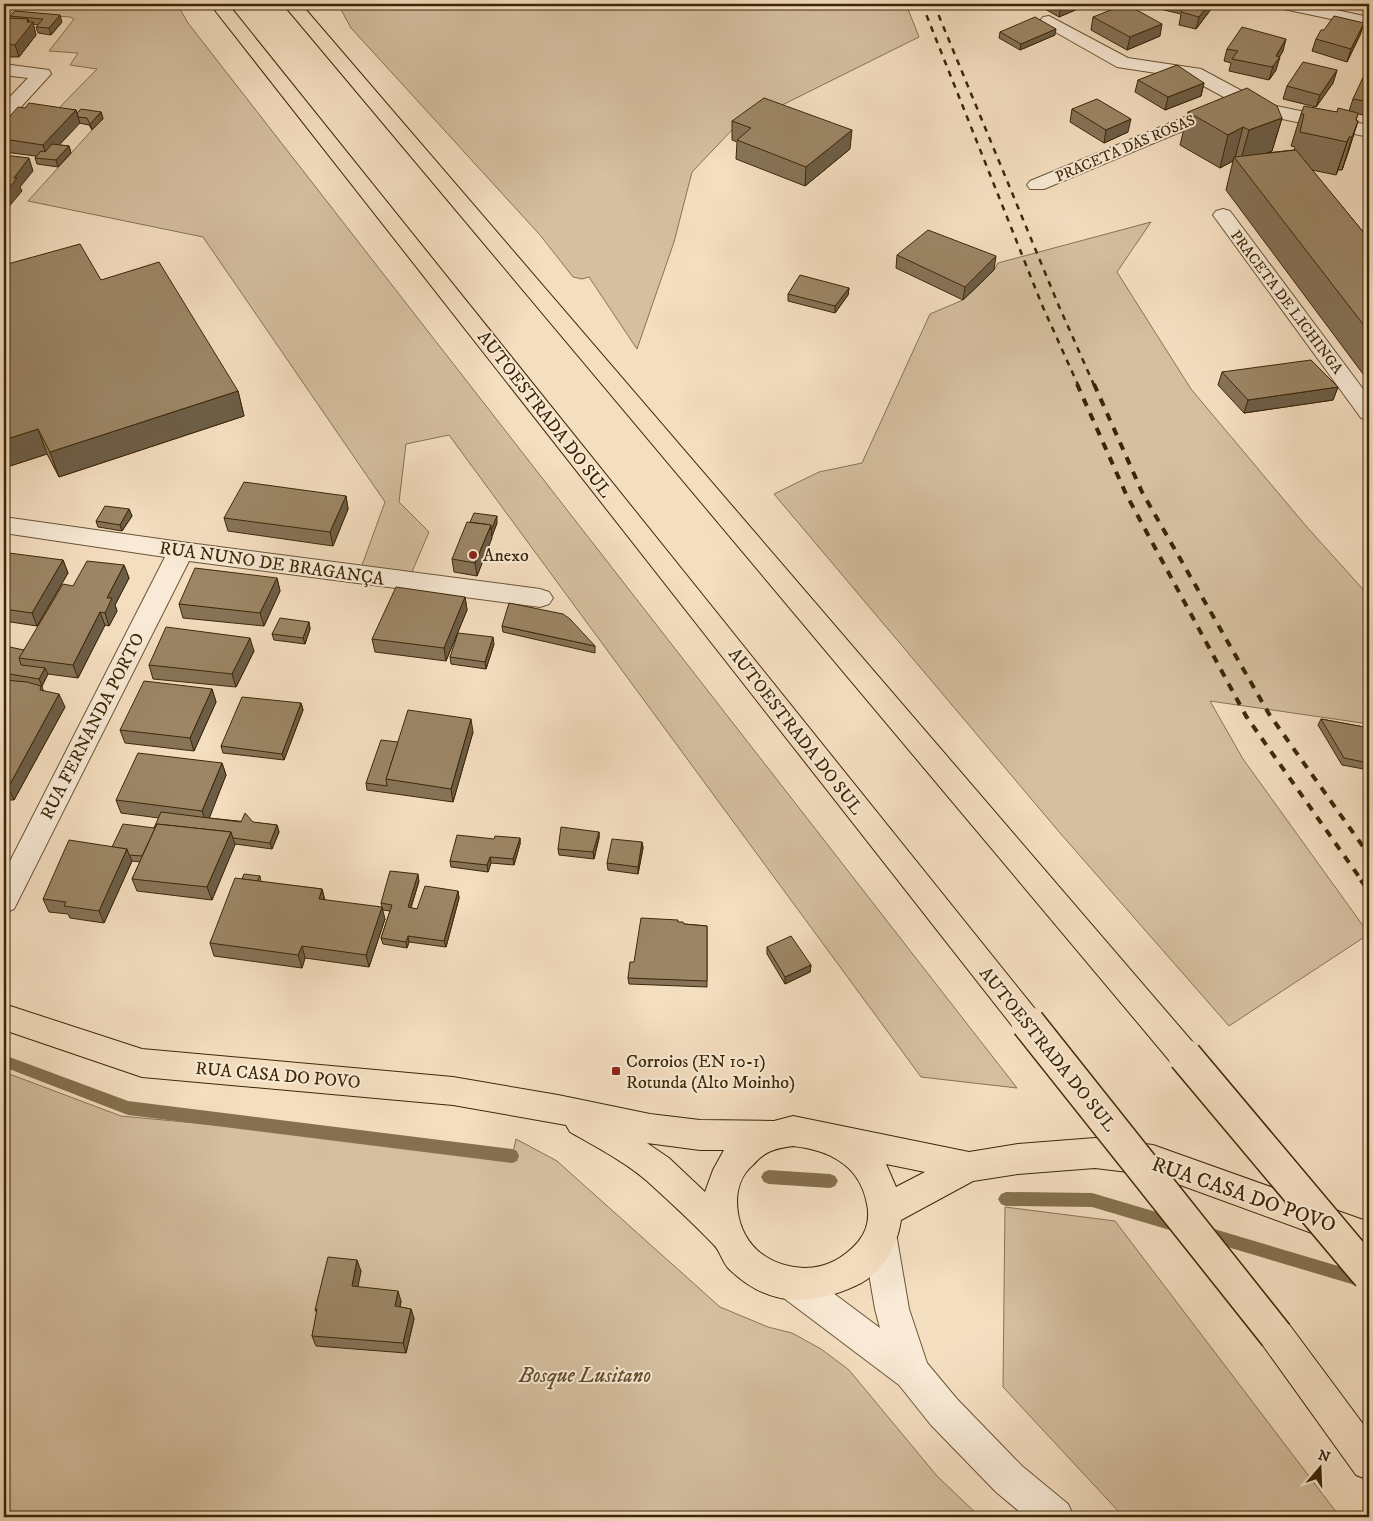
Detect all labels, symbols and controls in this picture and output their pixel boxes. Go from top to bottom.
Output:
street label: PRACETA DAS ROSAS [1053,110,1198,186]
street label: PRACETA DE LICHINGA [1226,227,1347,378]
street label: AUTOESTRADA DO SUL [472,327,616,502]
street label: RUA NUNO DE BRAGANÇA [158,537,386,591]
place label: Anexo [483,545,529,567]
marker: Anexo [467,549,479,561]
street label: RUA FERNANDA PORTO [36,629,150,824]
street label: AUTOESTRADA DO SUL [723,644,867,819]
street label: AUTOESTRADA DO SUL [974,963,1120,1136]
place label: Corroios (EN 10-1) Rotunda (Alto Moinho) [626,1051,795,1094]
street label: RUA CASA DO POVO [195,1058,361,1094]
marker: Corroios (EN 10-1) Rotunda (Alto Moinho) [610,1065,622,1077]
street label: RUA CASA DO POVO [1148,1151,1339,1239]
park label: Bosque Lusitano [518,1363,651,1390]
north arrow [1296,1444,1346,1494]
text: N [1316,1446,1333,1467]

